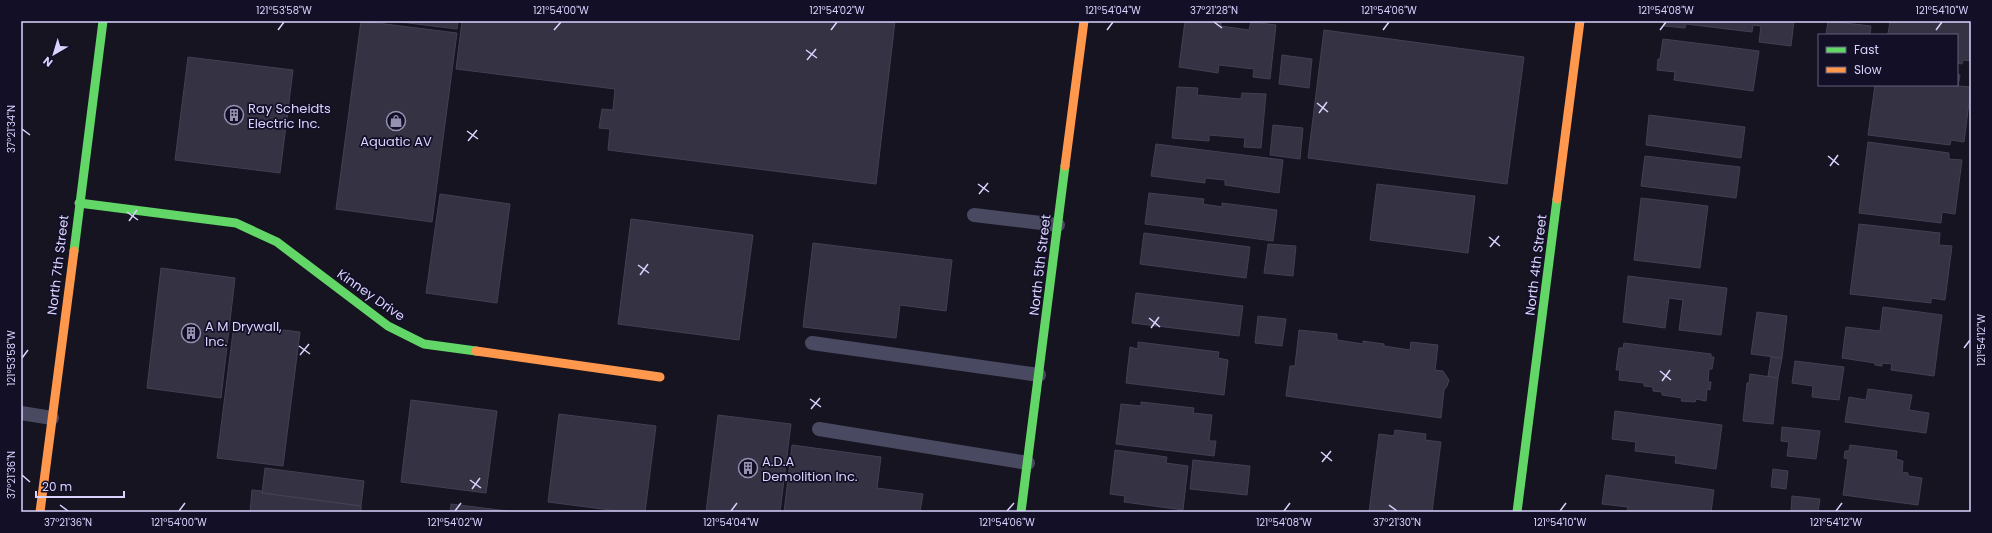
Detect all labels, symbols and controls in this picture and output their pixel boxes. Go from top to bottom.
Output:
text: 121°53'58"W [256,3,312,18]
text: 121°54'00"W [533,3,589,18]
text: 121°54'02"W [809,3,865,18]
text: 121°54'04"W [1085,3,1141,18]
text: 37°21'28"N [1190,3,1238,18]
text: 121°54'06"W [1361,3,1417,18]
text: 121°54'08"W [1638,3,1694,18]
text: 121°54'10"W [1916,3,1969,18]
north arrow [34,34,74,74]
legend [1818,34,1958,86]
text: Fast [1854,41,1879,58]
text: N [40,53,56,71]
text: Slow [1854,61,1882,78]
place label: Ray Scheidts Electric Inc. [248,99,331,133]
building icon: Ray Scheidts Electric Inc. [223,104,245,126]
text: 37°21'34"N [4,105,19,153]
shop icon: Aquatic AV [385,110,407,132]
place label: Aquatic AV [360,132,432,151]
street label: North 5th Street [1024,213,1056,317]
street label: North 4th Street [1520,213,1552,317]
street label: North 7th Street [42,214,74,316]
street label: Kinney Drive [333,265,409,325]
text: 121°54'12"W [1974,314,1989,366]
place label: A M Drywall, Inc. [205,317,282,351]
building icon: A M Drywall, Inc. [180,322,202,344]
text: 121°53'58"W [4,330,19,386]
text: 37°21'36"N [4,451,19,499]
place label: A.D.A Demolition Inc. [762,452,858,486]
building icon: A.D.A Demolition Inc. [737,457,759,479]
scale bar [36,473,124,499]
text: 20 m [42,478,72,495]
text: 37°21'36"N [44,515,92,530]
text: 121°54'00"W [151,515,207,530]
text: 121°54'02"W [427,515,483,530]
text: 121°54'04"W [703,515,759,530]
text: 121°54'06"W [979,515,1035,530]
text: 121°54'08"W [1256,515,1312,530]
text: 37°21'30"N [1373,515,1421,530]
text: 121°54'10"W [1534,515,1587,530]
text: 121°54'12"W [1810,515,1862,530]

